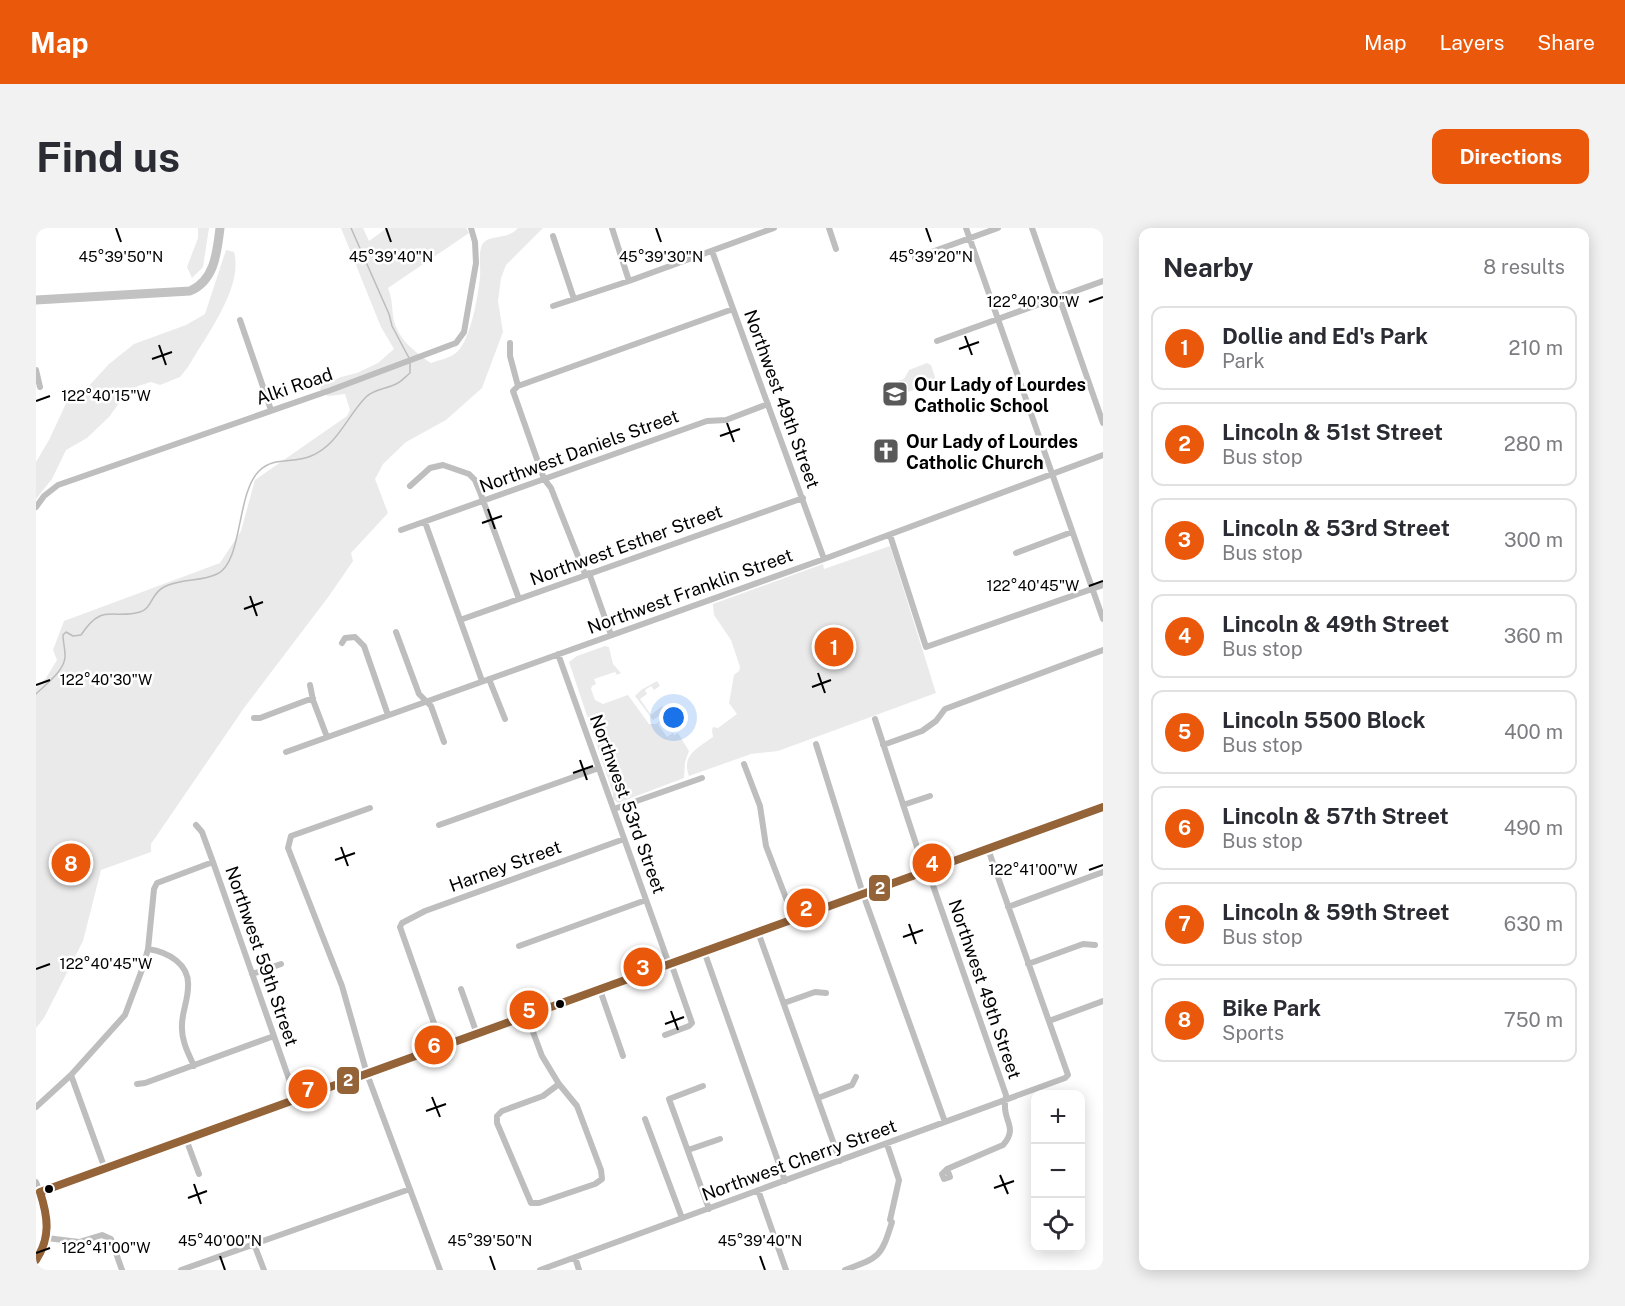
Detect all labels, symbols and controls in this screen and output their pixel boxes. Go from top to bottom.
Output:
text: Map [30,26,89,59]
text: Map [1364,30,1407,55]
text: Layers [1440,30,1504,55]
text: Share [1537,30,1595,55]
button: Directions [1432,129,1589,184]
text: Find us [36,132,180,181]
text: 45°39'50"N [79,248,163,265]
text: 45°39'40"N [349,248,433,265]
text: 45°39'30"N [619,248,703,265]
text: 45°39'20"N [889,248,973,265]
text: Nearby [1163,252,1253,283]
text: 8 results [1483,255,1565,279]
text: 122°40'30"W [987,293,1079,310]
street label: Northwest 49th Street [740,307,824,491]
text: Dollie and Ed's Park [1222,323,1428,349]
text: 1 [1180,336,1189,360]
text: 210 m [1509,336,1563,360]
text: Park [1222,349,1265,373]
street label: Alki Road [253,363,335,409]
place label: Our Lady of Lourdes Catholic School [914,374,1086,416]
school or university icon: Our Lady of Lourdes Catholic School [880,379,910,409]
text: 122°40'15"W [61,387,151,404]
street label: Northwest Daniels Street [477,405,681,497]
text: Lincoln & 51st Street [1222,419,1443,445]
place label: Our Lady of Lourdes Catholic Church [906,431,1078,473]
text: 2 [1178,432,1191,456]
text: 280 m [1504,432,1563,456]
church icon: Our Lady of Lourdes Catholic Church [871,436,901,466]
text: Bus stop [1222,445,1303,469]
street label: Northwest Esther Street [527,500,725,590]
text: Lincoln & 53rd Street [1222,515,1450,541]
text: 3 [1178,528,1191,552]
text: 300 m [1504,528,1563,552]
text: Bus stop [1222,541,1303,565]
street label: Northwest Franklin Street [585,544,795,638]
text: 122°40'45"W [987,577,1079,594]
text: Lincoln & 49th Street [1222,611,1449,637]
pin: 1 [814,624,854,670]
text: 4 [1178,624,1191,648]
text: 360 m [1504,624,1563,648]
text: Bus stop [1222,637,1303,661]
text: 122°40'30"W [60,671,152,688]
your location [659,703,688,732]
text: Lincoln 5500 Block [1222,707,1425,733]
street label: Northwest 53rd Street [586,712,670,896]
text: 5 [1178,720,1191,744]
text: 400 m [1504,720,1563,744]
text: Bus stop [1222,733,1303,757]
text: Lincoln & 57th Street [1222,803,1449,829]
text: 6 [1178,816,1191,840]
text: 490 m [1504,816,1563,840]
text: Bus stop [1222,829,1303,853]
street label: Harney Street [446,836,564,896]
pin: 8 [51,840,90,886]
pin: 4 [912,840,952,886]
text: 122°41'00"W [988,861,1078,878]
street label: Northwest 59th Street [221,863,303,1049]
line badge: 2 [868,874,891,902]
text: 2 [875,879,885,898]
pin: 2 [786,886,826,930]
street label: Northwest 49th Street [944,896,1026,1082]
text: Lincoln & 59th Street [1222,899,1449,925]
text: 7 [1178,912,1191,936]
text: 630 m [1504,912,1563,936]
text: Bus stop [1222,925,1303,949]
pin: 3 [624,944,662,990]
text: 122°40'45"W [60,955,152,972]
pin: 5 [510,988,548,1032]
text: Bike Park [1222,995,1321,1021]
unlabelled marker [554,998,566,1010]
text: 8 [1178,1008,1191,1032]
text: 750 m [1504,1008,1563,1032]
text: Sports [1222,1021,1284,1045]
pin: 6 [414,1022,454,1068]
pin: 7 [288,1066,328,1112]
line badge: 2 [336,1066,360,1095]
text: 2 [343,1071,353,1090]
map controls [1031,1090,1085,1252]
button: + [1031,1090,1085,1144]
street label: Northwest Cherry Street [699,1115,899,1205]
button: − [1031,1144,1085,1198]
unlabelled marker [43,1183,55,1195]
button: locate [1031,1198,1085,1252]
text: 45°40'00"N [178,1232,262,1249]
text: 45°39'50"N [448,1232,532,1249]
text: 45°39'40"N [718,1232,802,1249]
text: 122°41'00"W [61,1239,151,1256]

